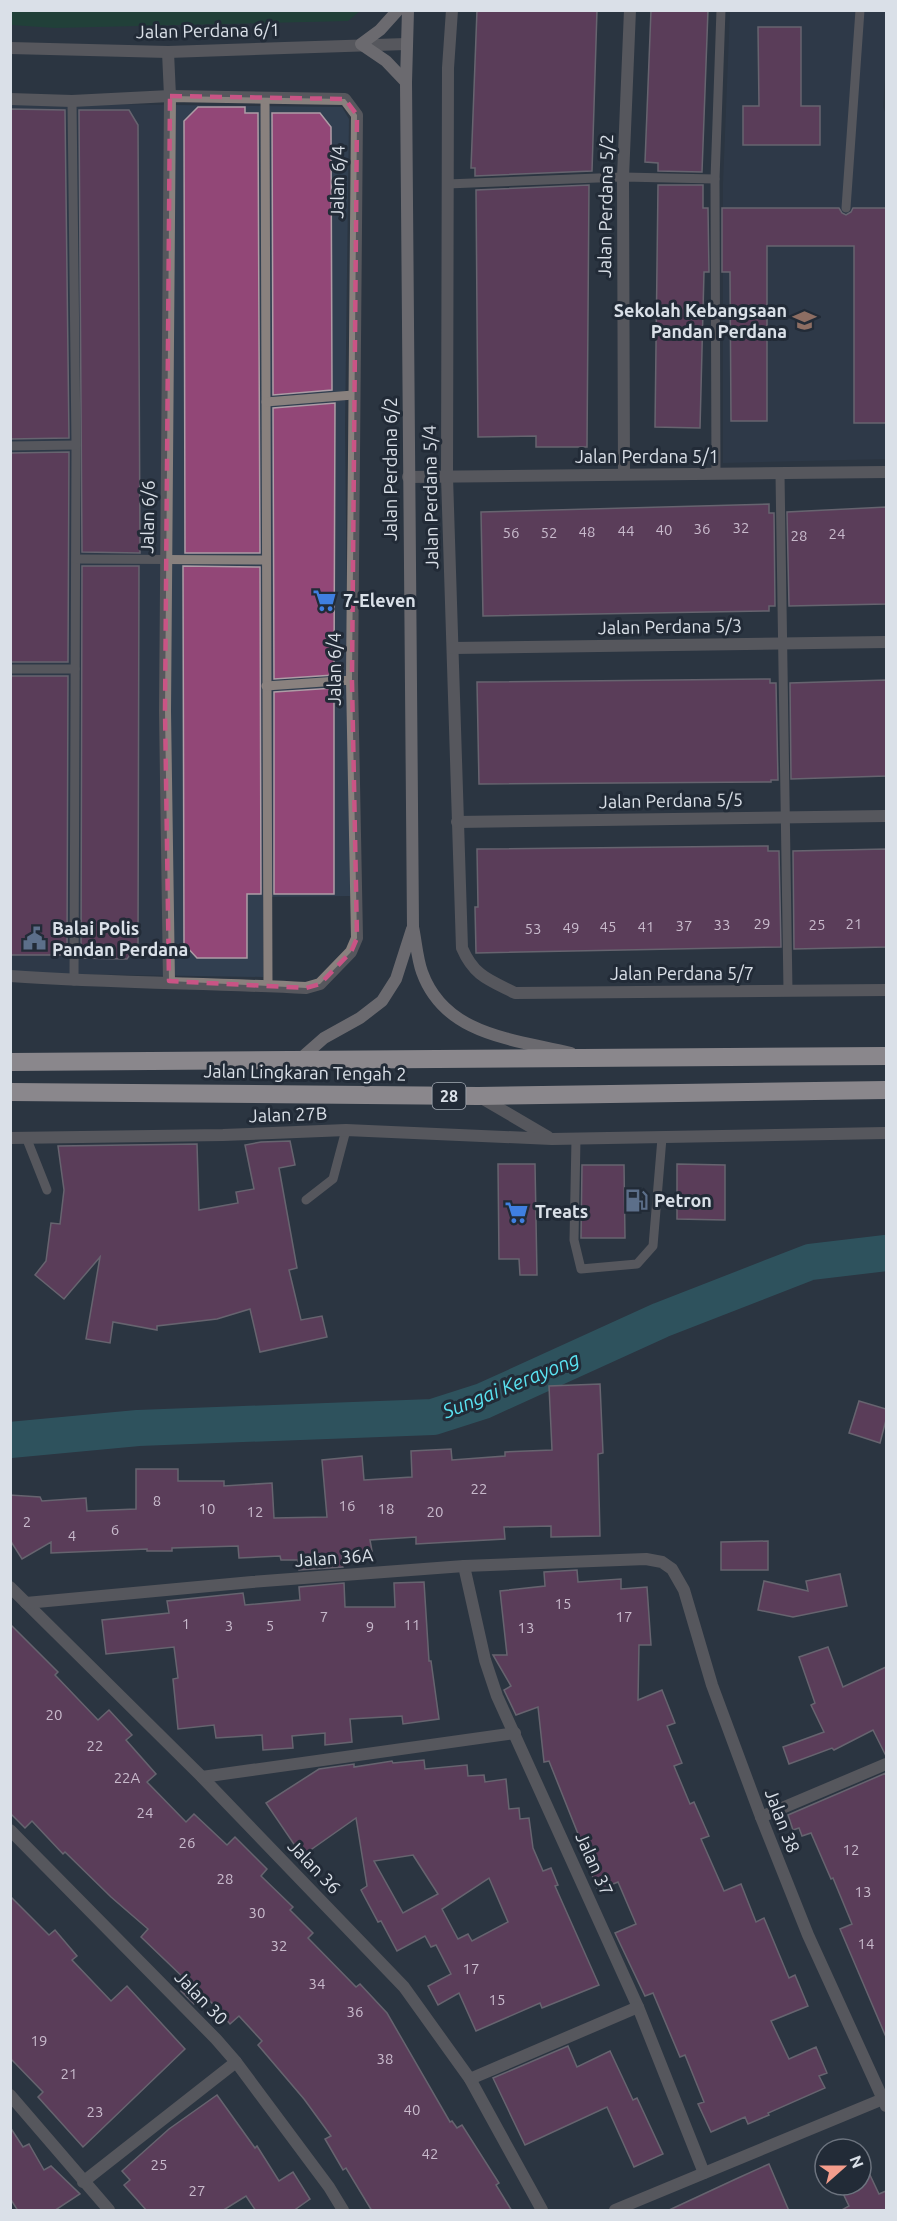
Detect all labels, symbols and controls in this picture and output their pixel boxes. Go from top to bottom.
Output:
street label: Jalan Perdana 6/1 [136,19,280,41]
street label: Jalan Perdana 5/2 [594,134,616,278]
street label: Jalan 6/4 [326,145,348,219]
place label: Sekolah Kebangsaan Pandan Perdana [614,300,787,341]
school or university icon: Sekolah Kebangsaan Pandan Perdana [792,308,818,334]
street label: Jalan Perdana 6/2 [380,397,400,541]
street label: Jalan Perdana 5/4 [419,425,441,569]
street label: Jalan Perdana 5/1 [575,446,719,466]
street label: Jalan 6/6 [136,480,158,554]
house number: 32 [733,519,749,536]
house number: 36 [694,520,710,537]
house number: 40 [656,521,672,538]
house number: 44 [618,522,634,539]
house number: 48 [579,523,595,540]
house number: 56 [503,524,519,541]
house number: 52 [541,524,557,541]
house number: 24 [829,525,845,542]
house number: 28 [791,527,807,544]
supermarket icon: 7-Eleven [312,588,338,614]
place label: 7-Eleven [343,590,416,610]
street label: Jalan Perdana 5/3 [598,615,742,637]
street label: Jalan 6/4 [324,632,344,706]
street label: Jalan Perdana 5/5 [599,789,743,811]
house number: 29 [754,915,770,932]
house number: 21 [846,915,862,932]
house number: 33 [714,916,730,933]
house number: 25 [809,916,825,933]
house number: 37 [676,917,692,934]
place label: Balai Polis Pandan Perdana [52,918,188,959]
house number: 45 [600,918,616,935]
house number: 41 [638,918,654,935]
house number: 49 [563,919,579,936]
house number: 53 [525,920,541,937]
public building icon: Balai Polis Pandan Perdana [21,926,47,952]
street label: Jalan Perdana 5/7 [610,963,754,983]
street label: Jalan Lingkaran Tengah 2 [203,1060,407,1084]
road number: 28 [432,1083,466,1109]
street label: Jalan 27B [249,1103,327,1125]
fuel station icon: Petron [623,1188,649,1214]
place label: Petron [654,1190,712,1210]
supermarket icon: Treats [504,1199,530,1225]
place label: Treats [535,1201,588,1221]
water label: Sungai Kerayong [438,1347,583,1423]
house number: 22 [471,1480,487,1497]
house number: 8 [153,1492,161,1509]
house number: 16 [339,1497,355,1514]
house number: 10 [199,1500,215,1517]
house number: 18 [378,1500,394,1517]
house number: 12 [247,1503,263,1520]
house number: 20 [427,1503,443,1520]
house number: 2 [23,1513,31,1530]
house number: 6 [111,1521,119,1538]
house number: 4 [68,1527,76,1544]
street label: Jalan 36A [294,1544,374,1570]
house number: 15 [555,1595,571,1612]
house number: 7 [320,1608,328,1625]
house number: 17 [616,1608,632,1625]
house number: 1 [182,1615,190,1632]
house number: 11 [404,1616,420,1633]
house number: 3 [225,1617,233,1634]
house number: 5 [266,1617,274,1634]
house number: 9 [366,1618,374,1635]
house number: 13 [518,1619,534,1636]
house number: 20 [46,1706,62,1723]
house number: 22 [87,1737,103,1754]
house number: 22A [114,1769,141,1786]
street label: Jalan 38 [762,1786,804,1855]
house number: 24 [137,1804,153,1821]
street label: Jalan 37 [572,1829,618,1898]
house number: 26 [179,1834,195,1851]
street label: Jalan 36 [284,1835,345,1897]
house number: 12 [843,1841,859,1858]
house number: 28 [217,1870,233,1887]
house number: 13 [855,1883,871,1900]
house number: 30 [249,1904,265,1921]
house number: 14 [858,1935,874,1952]
house number: 32 [271,1937,287,1954]
house number: 17 [463,1960,479,1977]
street label: Jalan 30 [171,1966,232,2028]
house number: 34 [309,1975,325,1992]
house number: 15 [489,1991,505,2008]
house number: 36 [347,2003,363,2020]
house number: 19 [31,2032,47,2049]
house number: 38 [377,2050,393,2067]
house number: 21 [61,2065,77,2082]
house number: 40 [404,2101,420,2118]
house number: 23 [87,2103,103,2120]
north arrow [813,2137,873,2197]
house number: 42 [422,2145,438,2162]
text: N [846,2153,868,2170]
house number: 25 [151,2156,167,2173]
house number: 27 [189,2182,205,2199]

